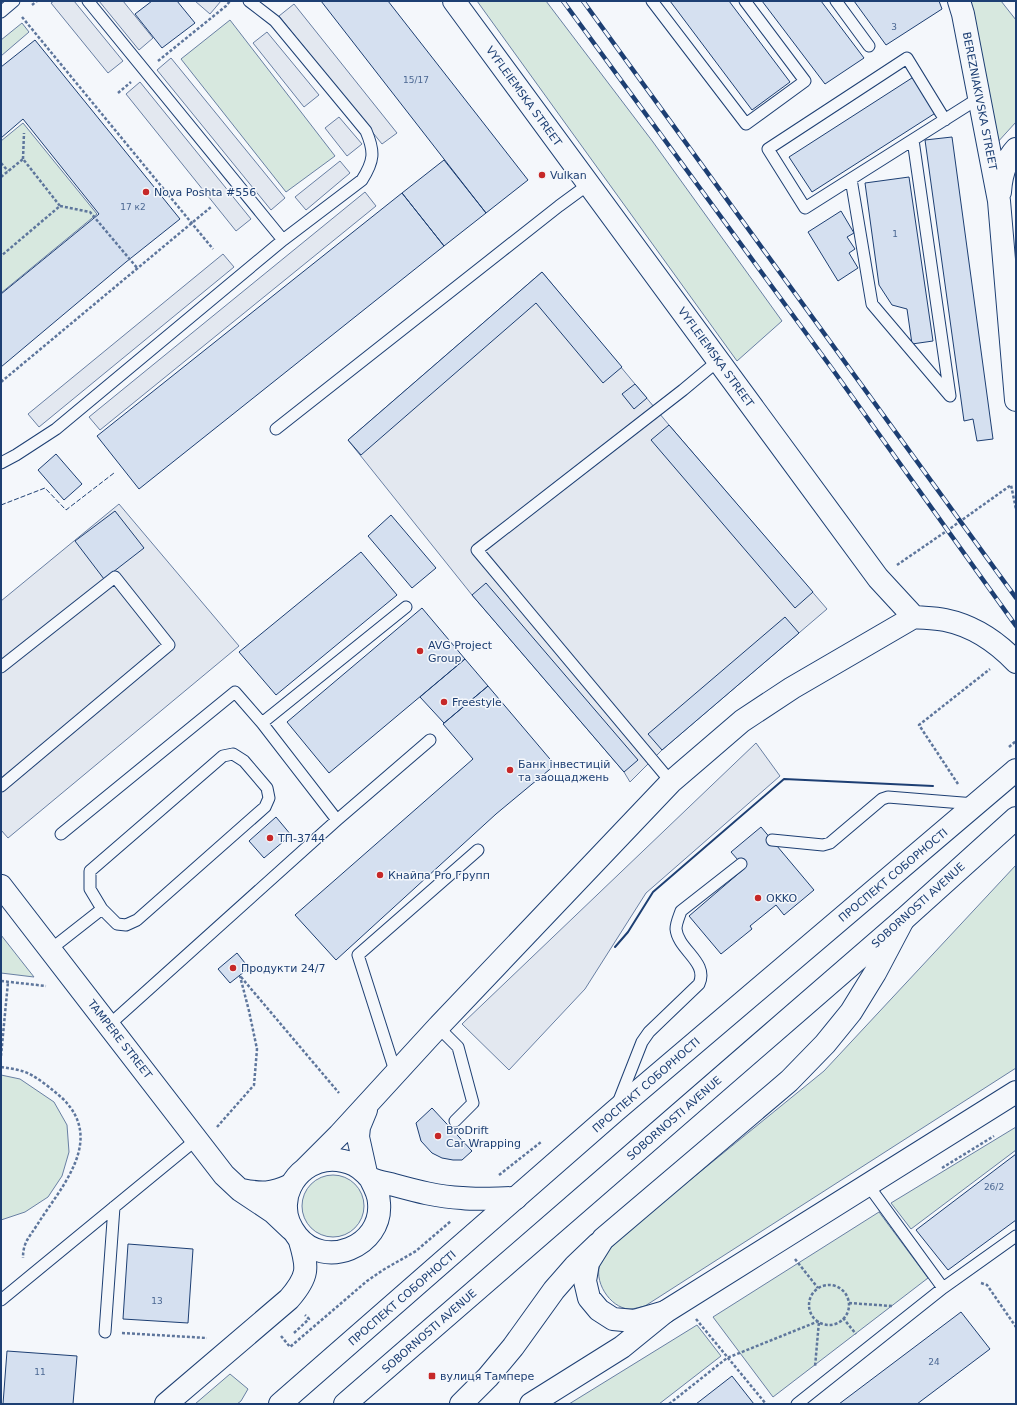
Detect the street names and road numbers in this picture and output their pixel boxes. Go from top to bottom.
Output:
street label: BEREZNIAKIVSKA STREET [960,31,999,172]
street label: VYFLEIEMSKA STREET [483,44,564,149]
street label: VYFLEIEMSKA STREET [675,305,756,410]
street label: ПРОСПЕКТ СОБОРНОСТІ [836,826,950,925]
street label: SOBORNOSTI AVENUE [869,860,968,951]
street label: TAMPERE STREET [84,996,155,1082]
street label: ПРОСПЕКТ СОБОРНОСТІ [590,1035,703,1136]
street label: SOBORNOSTI AVENUE [624,1074,724,1163]
street label: ПРОСПЕКТ СОБОРНОСТІ [346,1248,459,1349]
street label: SOBORNOSTI AVENUE [379,1287,479,1376]

